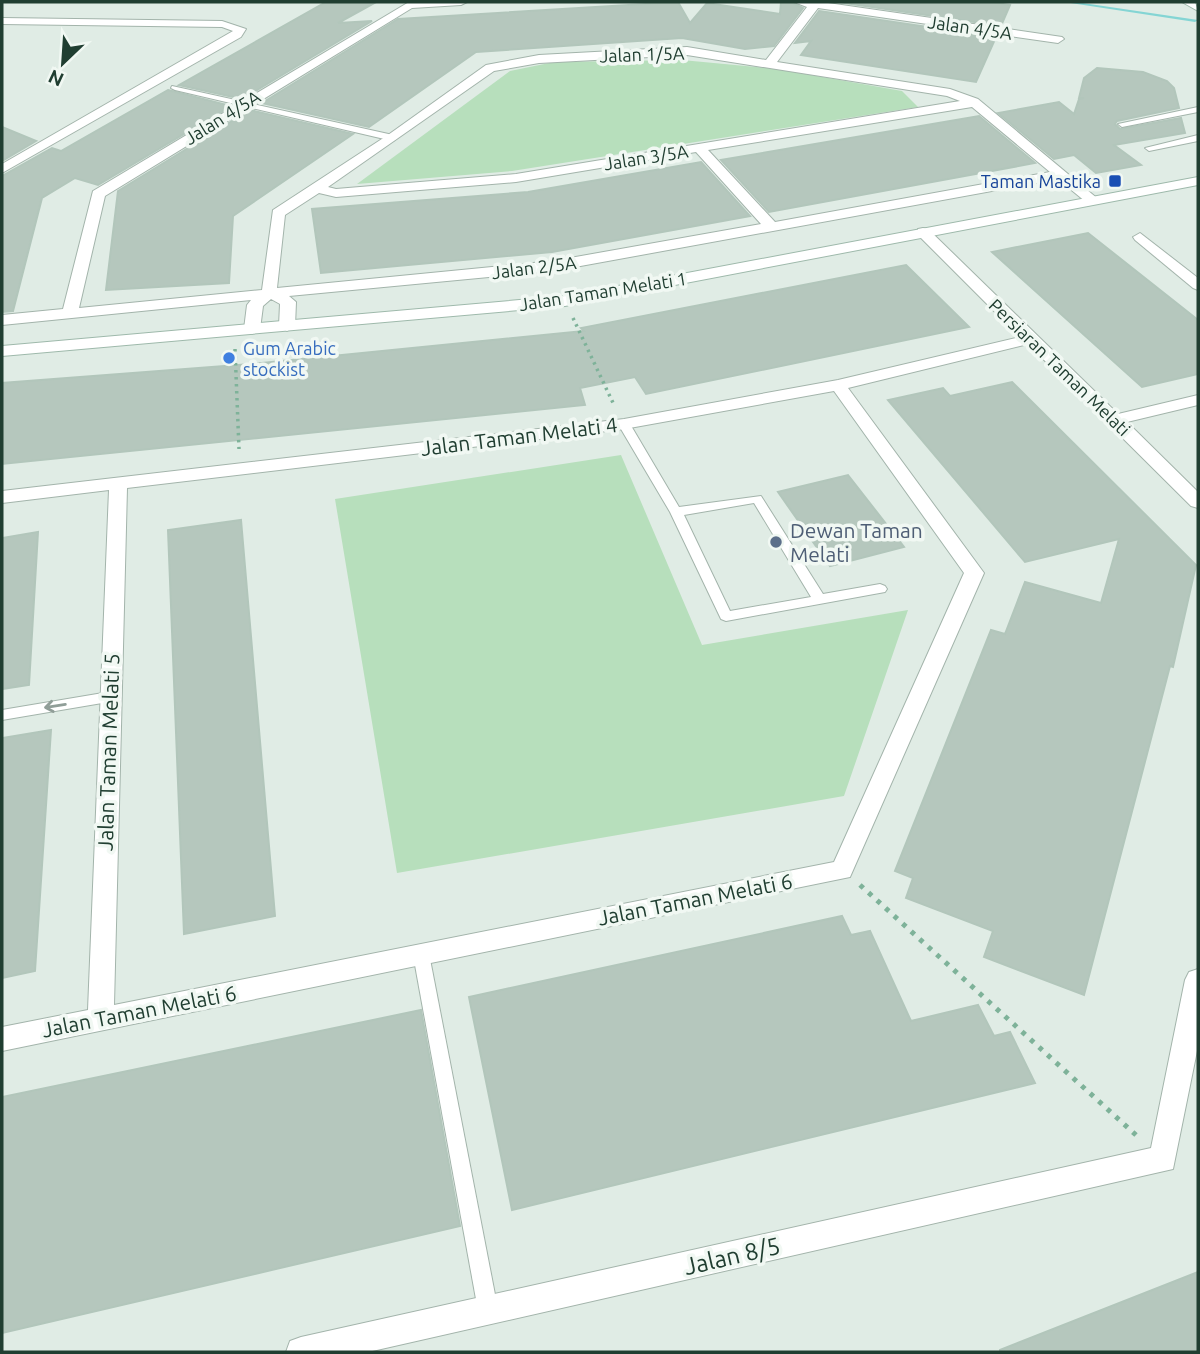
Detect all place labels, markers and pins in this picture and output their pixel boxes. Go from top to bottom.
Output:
place label: Taman Mastika [981,171,1101,191]
marker: Taman Mastika [1107,173,1123,189]
place label: Gum Arabic stockist [243,338,336,379]
marker: Gum Arabic stockist [221,350,237,366]
place label: Dewan Taman Melati [790,518,923,566]
marker: Dewan Taman Melati [768,534,784,550]

